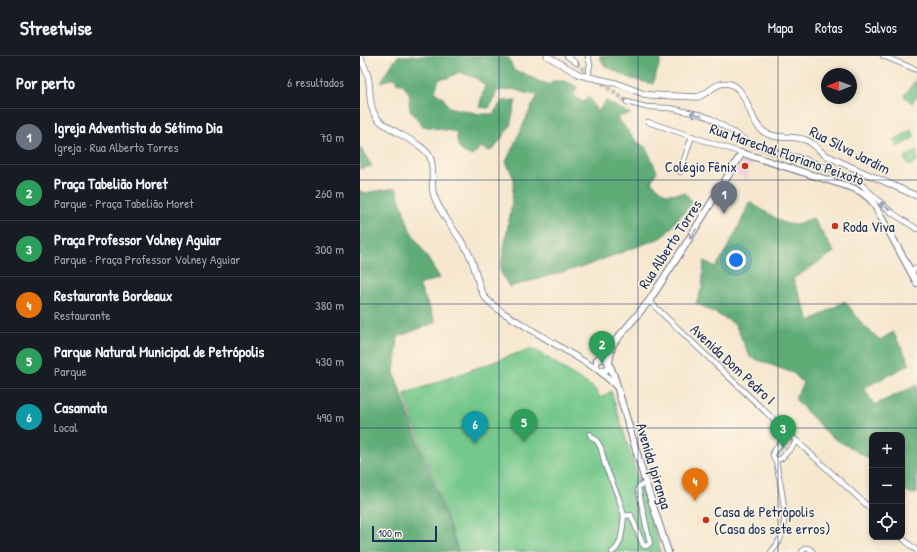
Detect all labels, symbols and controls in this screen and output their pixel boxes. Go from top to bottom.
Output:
text: Streetwise [20,15,92,41]
text: Mapa [768,18,793,37]
text: Rotas [815,18,843,37]
text: Salvos [865,18,897,37]
north arrow [821,68,857,104]
text: Por perto [16,71,75,94]
text: 6 resultados [287,73,344,91]
one-way arrow [689,109,702,117]
text: Igreja Adventista do Sétimo Dia [54,117,222,138]
street label: Rua Marechal Floriano Peixoto [707,118,867,190]
street label: Rua Silva Jardim [806,121,894,179]
text: 1 [27,128,31,146]
text: 70 m [320,128,344,146]
text: Igreja · Rua Alberto Torres [54,138,179,156]
place label: Colégio Fênix [665,156,737,177]
marker: Colégio Fênix [740,161,750,171]
text: Praça Tabelião Moret [54,173,168,194]
pin: 1 [711,181,737,214]
text: 2 [26,184,32,202]
text: 260 m [315,184,344,202]
text: Parque · Praça Tabelião Moret [54,194,194,212]
street label: Rua Alberto Torres [633,195,707,293]
one-way arrow [880,202,890,211]
place label: Roda Viva [843,216,895,237]
marker: Roda Viva [830,221,840,231]
one-way arrow [688,228,697,239]
text: Praça Professor Volney Aguiar [54,229,221,250]
text: 3 [26,240,32,258]
text: 300 m [315,240,344,258]
text: Parque · Praça Professor Volney Aguiar [54,250,240,268]
your location [726,250,746,270]
text: Restaurante Bordeaux [54,285,172,306]
text: 4 [27,296,31,314]
text: 380 m [315,296,344,314]
text: Restaurante [54,306,110,324]
street label: Avenida Dom Pedro I [686,319,780,409]
pin: 2 [589,331,615,364]
text: Parque Natural Municipal de Petrópolis [54,341,264,362]
text: 5 [26,352,32,370]
text: 430 m [316,352,344,370]
text: Parque [54,362,87,380]
text: Casamata [54,397,107,418]
text: 6 [26,408,32,426]
text: 490 m [317,408,344,426]
pin: 5 [511,409,537,442]
pin: 6 [462,411,488,444]
pin: 3 [770,415,796,448]
text: Local [54,418,78,436]
street label: Avenida Ipiranga [631,420,677,512]
map controls [869,432,905,540]
button: + [869,432,905,468]
pin: 4 [682,468,708,501]
button: − [869,468,905,504]
place label: Casa de Petrópolis (Casa dos sete erros) [714,501,830,539]
button: locate [869,504,905,540]
marker: Casa de Petrópolis (Casa dos sete erros) [701,515,711,525]
scale bar [372,524,437,543]
text: 100 m [378,526,402,540]

